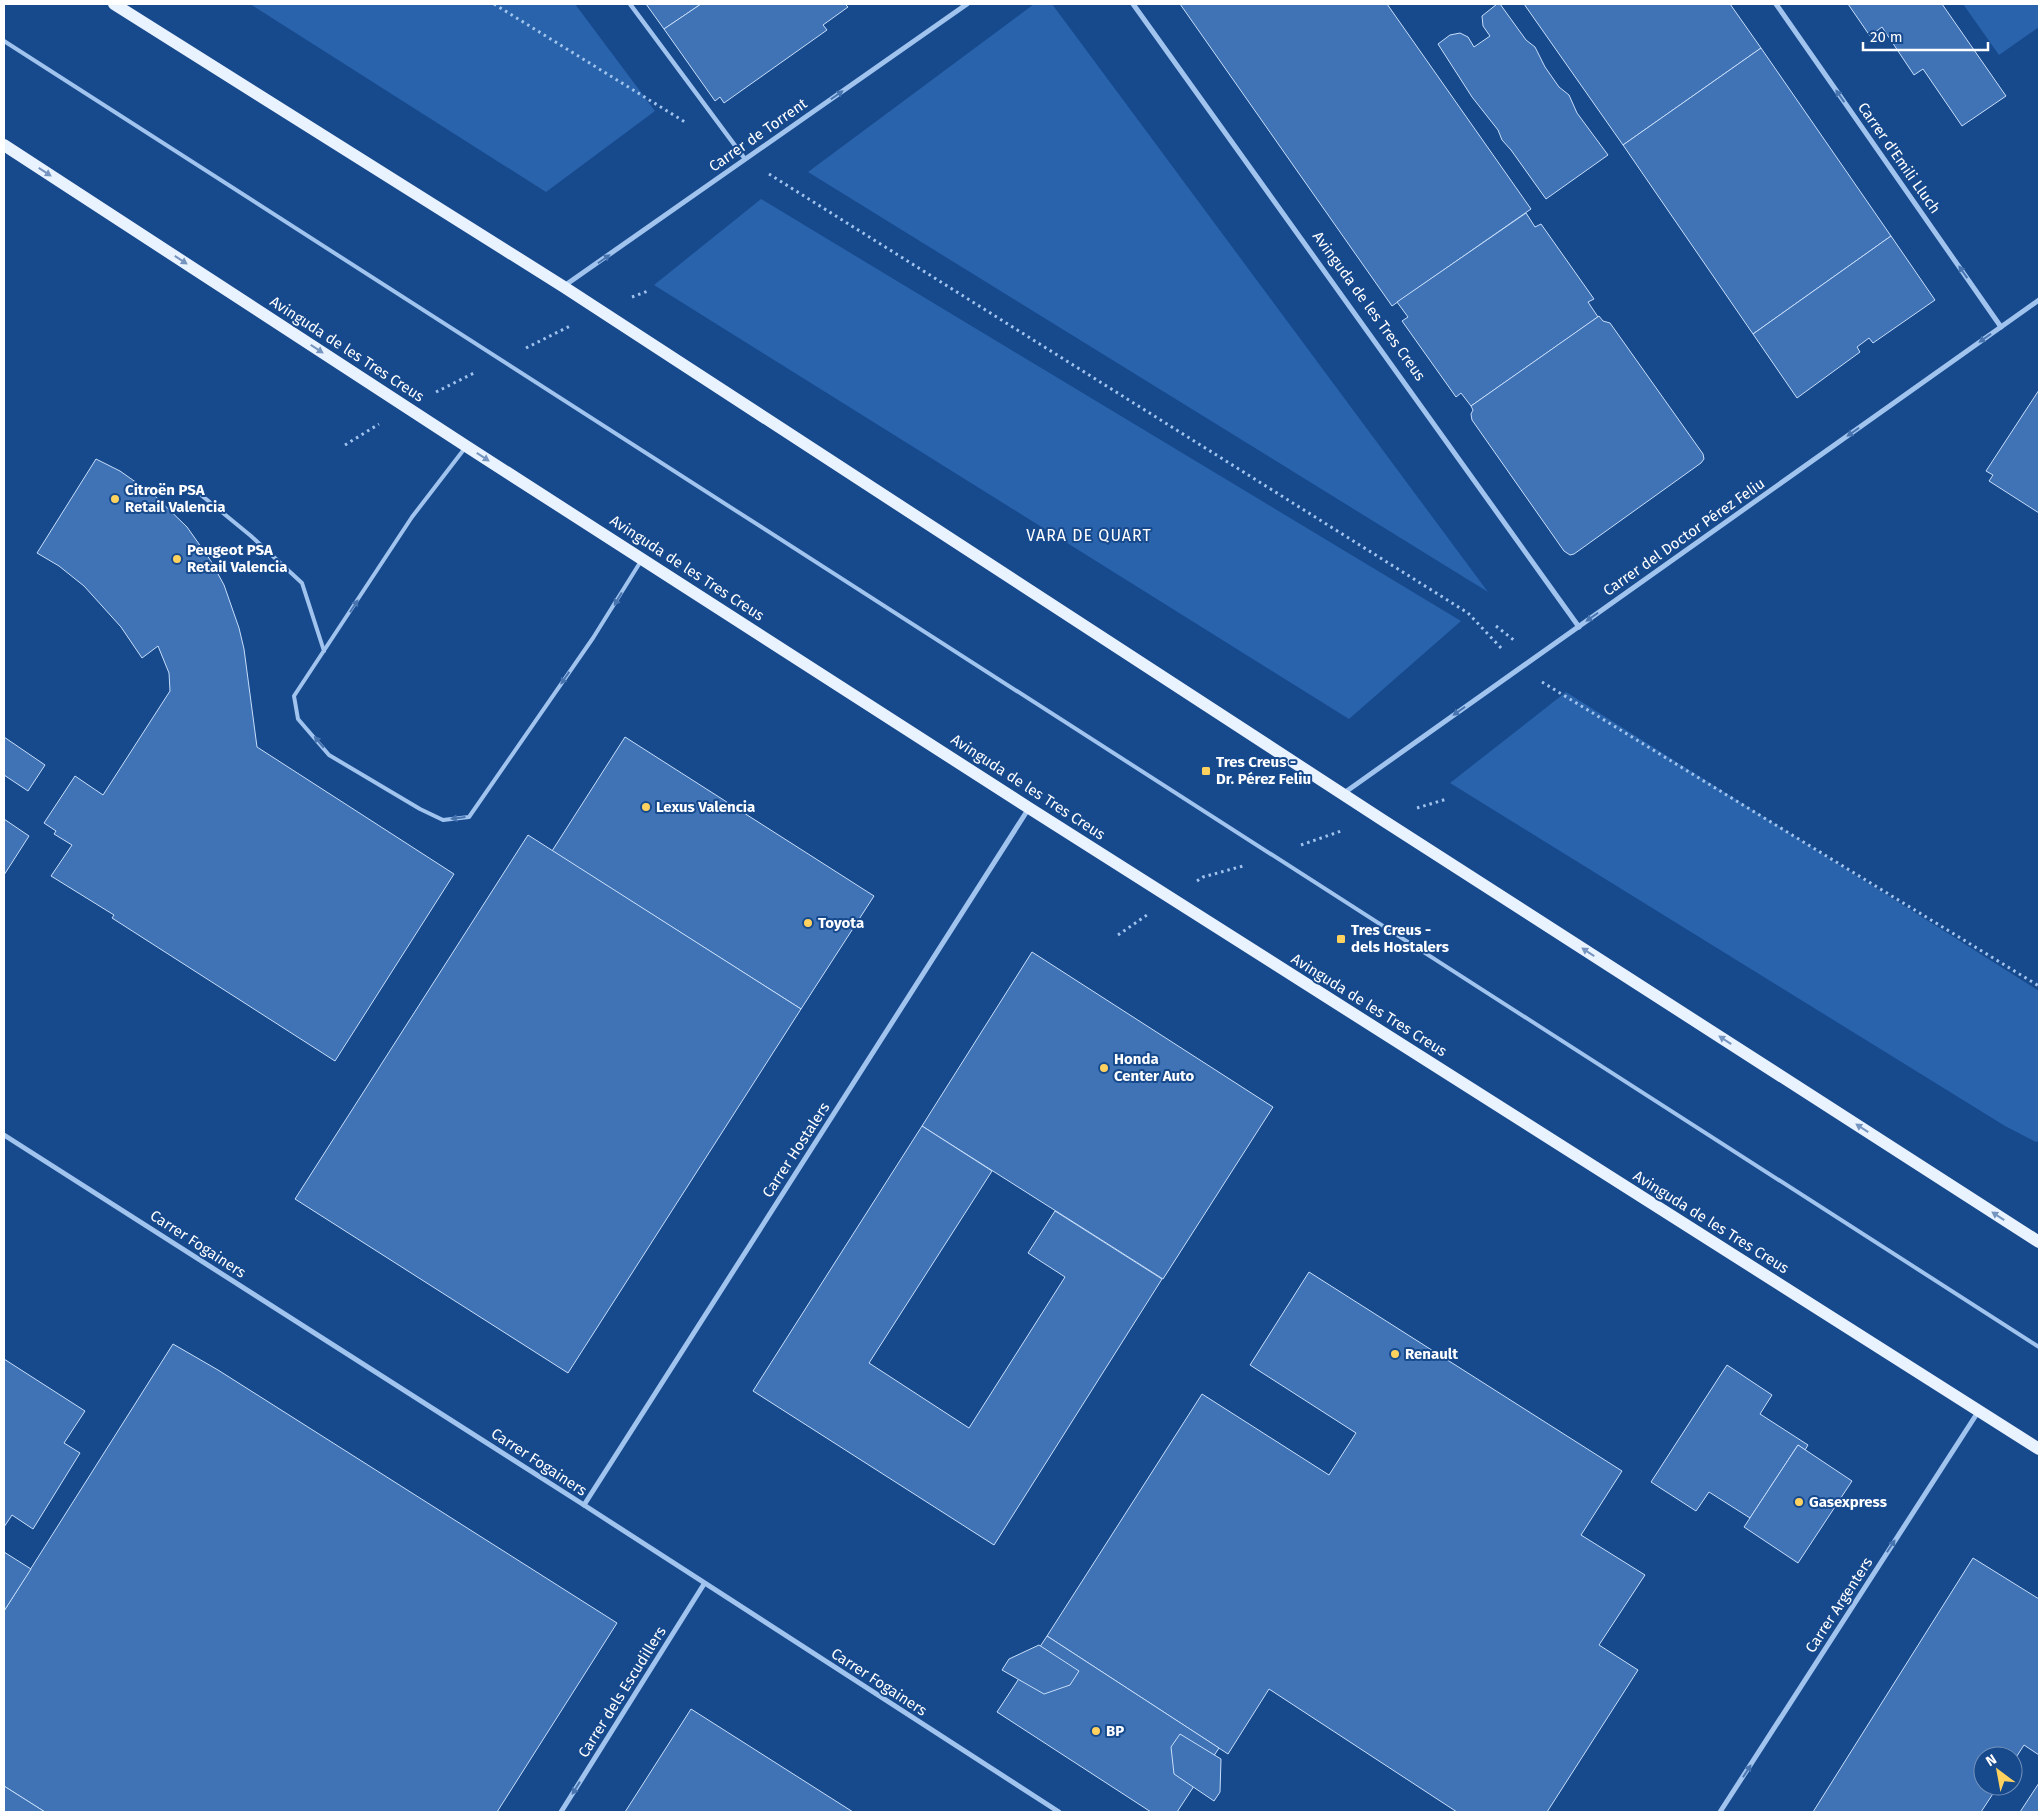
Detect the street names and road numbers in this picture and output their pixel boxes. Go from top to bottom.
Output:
street label: Carrer de Torrent [705,94,811,176]
street label: Carrer d'Emili Lluch [1854,99,1944,217]
street label: Avinguda de les Tres Creus [1309,228,1429,384]
street label: Avinguda de les Tres Creus [266,292,428,406]
street label: Carrer del Doctor Pérez Feliu [1600,474,1768,600]
street label: Avinguda de les Tres Creus [606,511,768,625]
street label: Avinguda de les Tres Creus [947,730,1109,844]
street label: Avinguda de les Tres Creus [1288,950,1450,1060]
street label: Carrer Hostalers [759,1099,833,1201]
street label: Avinguda de les Tres Creus [1630,1167,1792,1277]
street label: Carrer Fogainers [147,1206,249,1282]
street label: Carrer Fogainers [488,1424,590,1500]
street label: Carrer Argenters [1801,1554,1877,1656]
street label: Carrer dels Escudillers [574,1623,670,1761]
street label: Carrer Fogainers [828,1644,930,1720]

